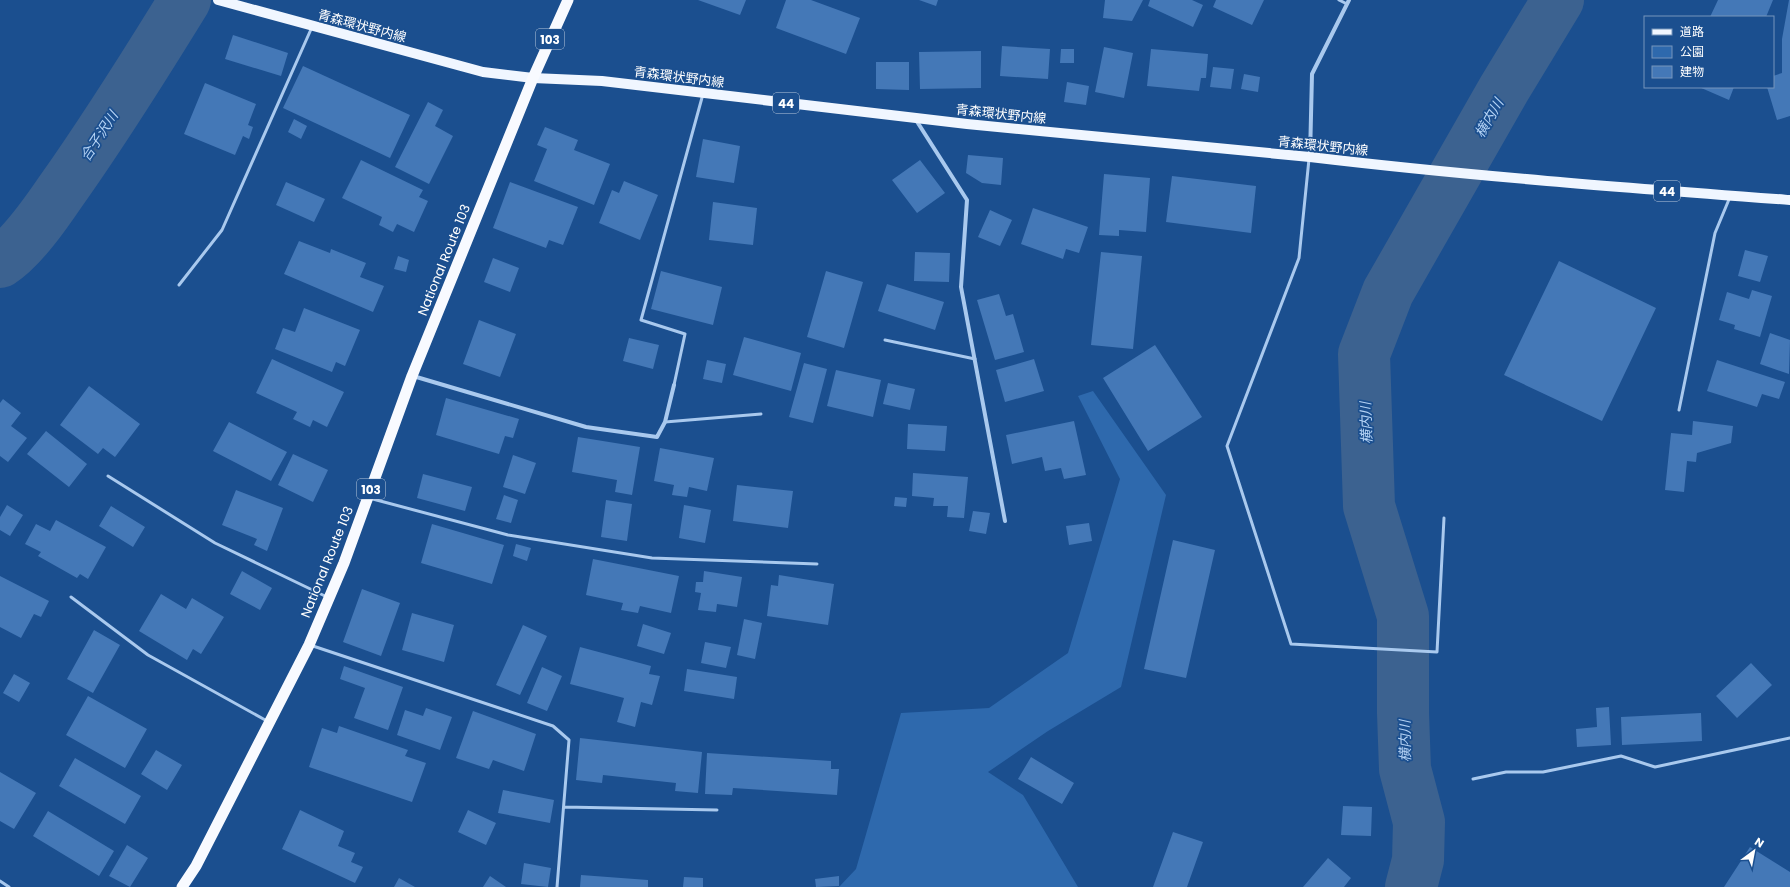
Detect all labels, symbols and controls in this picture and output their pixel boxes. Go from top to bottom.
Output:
street label: 青森環状野内線 [316,5,408,47]
legend [1644,16,1774,88]
text: 道路 [1680,23,1704,40]
road number: 103 [536,29,564,49]
text: 公園 [1680,43,1704,60]
street label: 青森環状野内線 [633,62,725,92]
text: 建物 [1680,63,1704,80]
road number: 44 [773,93,799,113]
water label: 横内川 [1470,93,1509,141]
street label: 青森環状野内線 [955,100,1047,128]
water label: 合子沢川 [75,105,124,165]
street label: 青森環状野内線 [1277,132,1369,160]
road number: 44 [1654,181,1680,201]
street label: National Route 103 [413,201,475,319]
water label: 横内川 [1355,400,1377,444]
road number: 103 [357,479,385,499]
street label: National Route 103 [296,503,358,621]
water label: 横内川 [1395,718,1415,762]
north arrow [1734,831,1774,871]
text: N [1752,834,1767,851]

